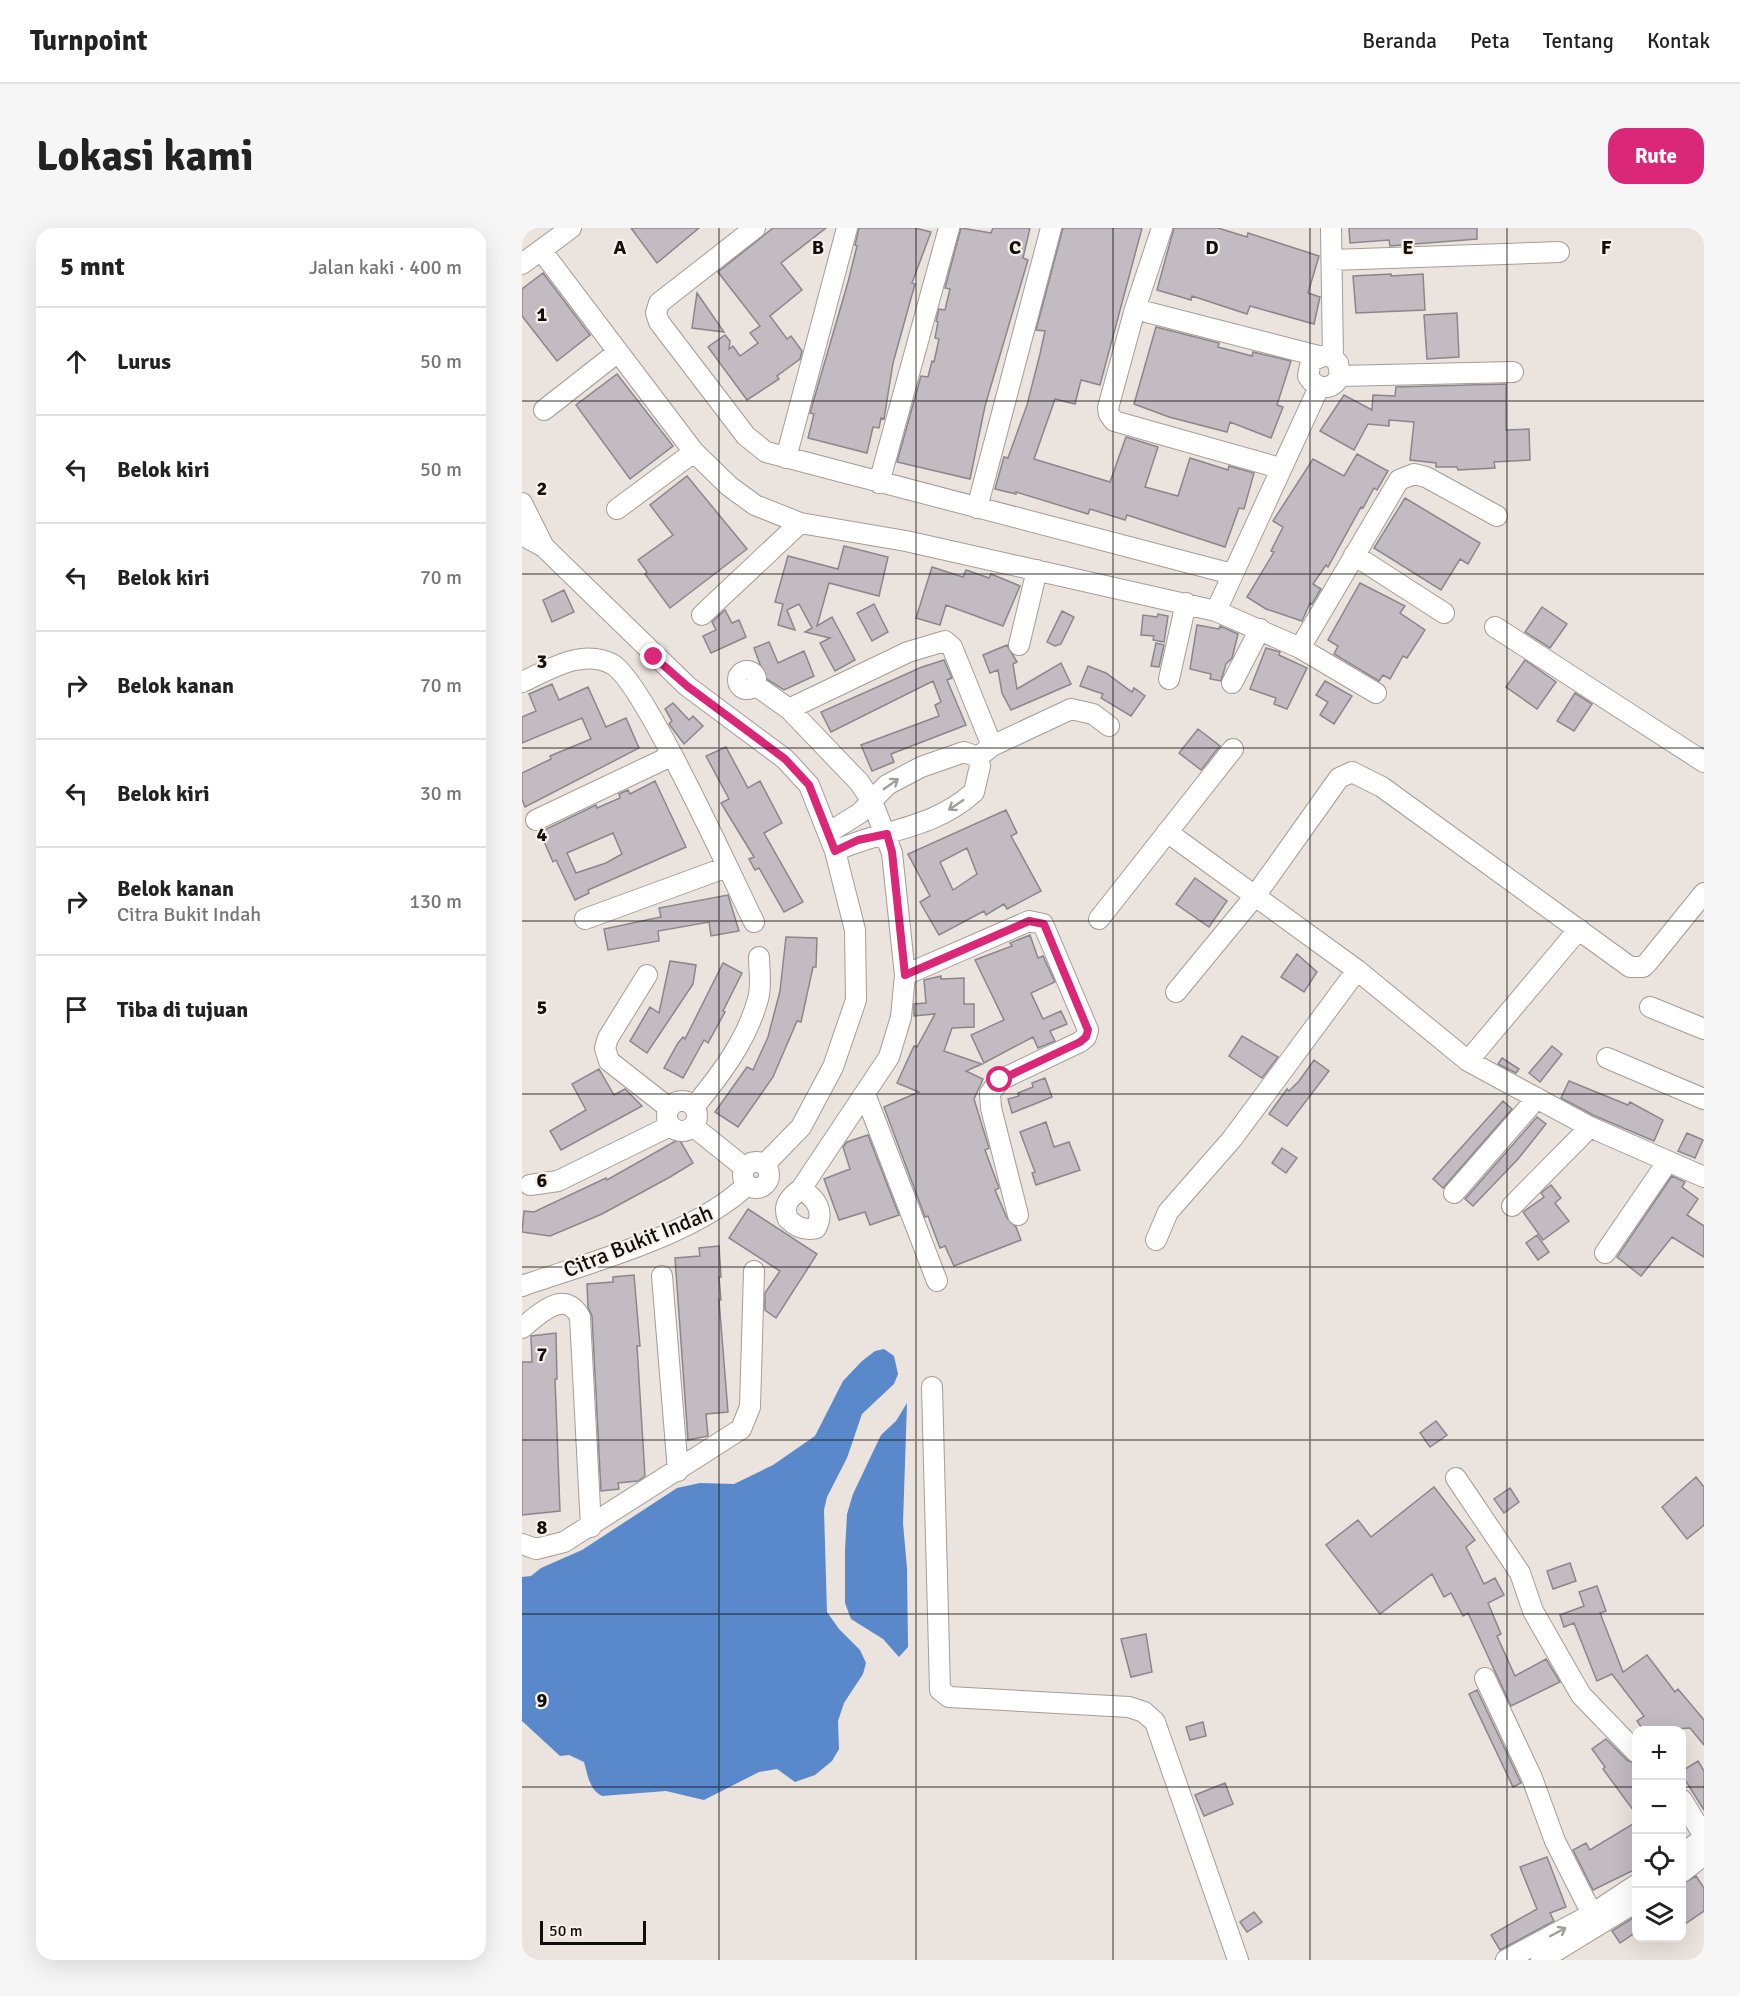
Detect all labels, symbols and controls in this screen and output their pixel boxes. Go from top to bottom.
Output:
text: Turnpoint [30,24,147,58]
text: Beranda [1362,28,1437,54]
text: Peta [1470,28,1510,54]
text: Tentang [1543,28,1614,54]
text: Kontak [1647,28,1710,54]
button: Rute [1608,128,1704,184]
text: Lokasi kami [36,131,254,182]
text: A [614,235,627,260]
text: B [812,235,824,260]
text: C [1009,235,1021,260]
text: D [1205,235,1219,260]
text: E [1402,235,1414,260]
text: F [1601,235,1612,260]
text: 5 mnt [60,251,125,283]
text: Jalan kaki · 400 m [309,255,462,280]
text: 1 [537,302,548,327]
icon: ahead [60,345,93,378]
text: Lurus [117,348,171,375]
text: 50 m [420,349,462,374]
icon: left [60,453,93,486]
text: Belok kiri [117,456,210,483]
text: 50 m [420,457,462,482]
text: 2 [537,476,547,501]
icon: left [60,561,93,594]
text: Belok kiri [117,564,210,591]
text: 70 m [420,565,462,590]
route end [640,643,666,669]
text: 3 [537,649,547,674]
icon: right [60,669,93,702]
text: Belok kanan [117,672,234,699]
text: 70 m [420,673,462,698]
icon: left [60,777,93,810]
one-way arrow [882,778,898,790]
text: Belok kiri [117,780,210,807]
text: 30 m [420,781,462,806]
one-way arrow [949,799,965,811]
text: 4 [537,822,548,847]
text: Belok kanan [117,875,234,902]
icon: right [60,885,93,918]
text: 130 m [409,889,462,914]
text: Citra Bukit Indah [117,902,261,927]
icon: arrive [60,993,93,1026]
text: 5 [537,995,547,1020]
text: Tiba di tujuan [117,996,248,1023]
route start [986,1066,1012,1092]
text: 6 [537,1168,548,1193]
street label: Citra Bukit Indah [559,1199,717,1283]
text: 7 [537,1342,548,1367]
text: 8 [537,1515,548,1540]
text: 9 [537,1688,548,1713]
map controls [1632,1726,1686,1942]
button: + [1632,1726,1686,1780]
button: − [1632,1780,1686,1834]
button: locate [1632,1834,1686,1888]
button: layers [1632,1888,1686,1942]
scale bar [540,1918,646,1946]
text: 50 m [549,1921,583,1941]
one-way arrow [1548,1926,1566,1937]

